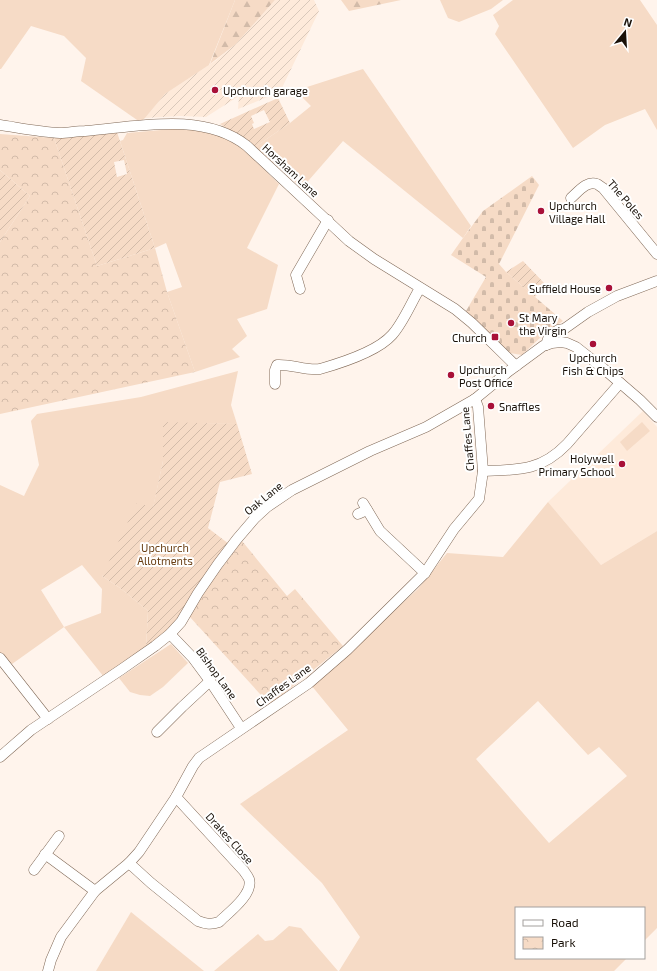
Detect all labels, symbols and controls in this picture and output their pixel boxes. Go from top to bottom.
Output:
north arrow [605,12,645,52]
text: N [622,15,634,29]
place label: Upchurch garage [223,84,308,97]
marker: Upchurch garage [210,85,220,95]
street label: Horsham Lane [260,141,322,199]
street label: The Poles [605,176,647,222]
place label: Upchurch Village Hall [549,199,606,225]
marker: Upchurch Village Hall [536,206,546,216]
place label: Suffield House [529,282,601,295]
marker: Suffield House [604,283,614,293]
place label: St Mary the Virgin [519,311,567,337]
marker: St Mary the Virgin [506,318,516,328]
place label: Church [452,331,487,344]
marker: Church [490,332,500,342]
marker: Upchurch Fish & Chips [588,339,598,349]
place label: Upchurch Fish & Chips [562,351,624,377]
place label: Upchurch Post Office [459,363,513,389]
marker: Upchurch Post Office [446,370,456,380]
place label: Snaffles [499,400,541,413]
marker: Snaffles [486,401,496,411]
street label: Chaffes Lane [458,406,476,472]
place label: Holywell Primary School [539,452,615,478]
marker: Holywell Primary School [617,459,627,469]
street label: Oak Lane [241,479,285,517]
park label: Upchurch Allotments [137,541,193,567]
street label: Bishop Lane [194,645,240,701]
street label: Chaffes Lane [253,661,313,709]
street label: Drakes Close [204,810,256,866]
legend [515,907,645,959]
text: Road [551,915,579,929]
text: Park [551,935,576,949]

